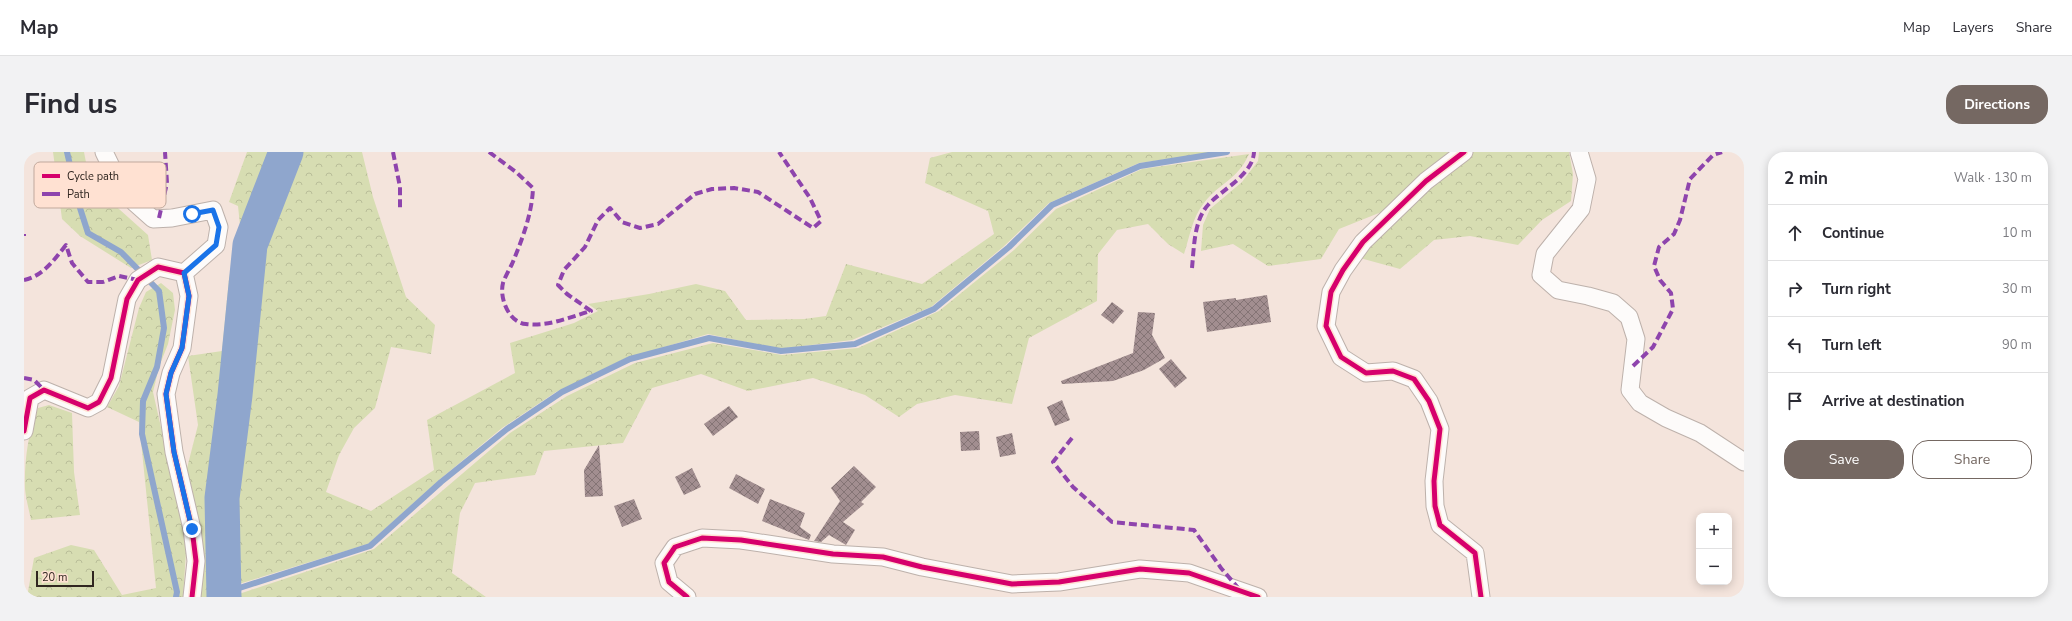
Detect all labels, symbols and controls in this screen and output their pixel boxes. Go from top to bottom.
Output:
text: Map [20,15,58,41]
text: Map [1903,18,1930,37]
text: Layers [1952,18,1994,37]
text: Share [2016,18,2052,37]
text: Find us [24,85,118,123]
button: Directions [1946,85,2048,124]
legend [34,162,166,208]
text: 2 min [1784,167,1828,190]
text: Cycle path [67,169,119,184]
text: Walk · 130 m [1954,169,2032,187]
text: Path [67,187,90,202]
route start [183,205,201,223]
icon: ahead [1784,222,1806,244]
text: Continue [1822,223,1884,243]
text: 10 m [2002,224,2032,242]
icon: right [1784,278,1806,300]
text: Turn right [1822,279,1891,299]
text: 30 m [2002,280,2032,298]
icon: left [1784,334,1806,356]
text: Turn left [1822,335,1881,355]
text: 90 m [2002,336,2032,354]
icon: arrive [1784,390,1806,412]
text: Arrive at destination [1822,391,1965,411]
button: Save [1784,440,1904,479]
button: Share [1912,440,2032,479]
map controls [1696,513,1732,585]
button: + [1696,513,1732,549]
route end [183,520,201,538]
button: − [1696,549,1732,585]
scale bar [36,569,94,588]
text: 20 m [42,570,67,585]

